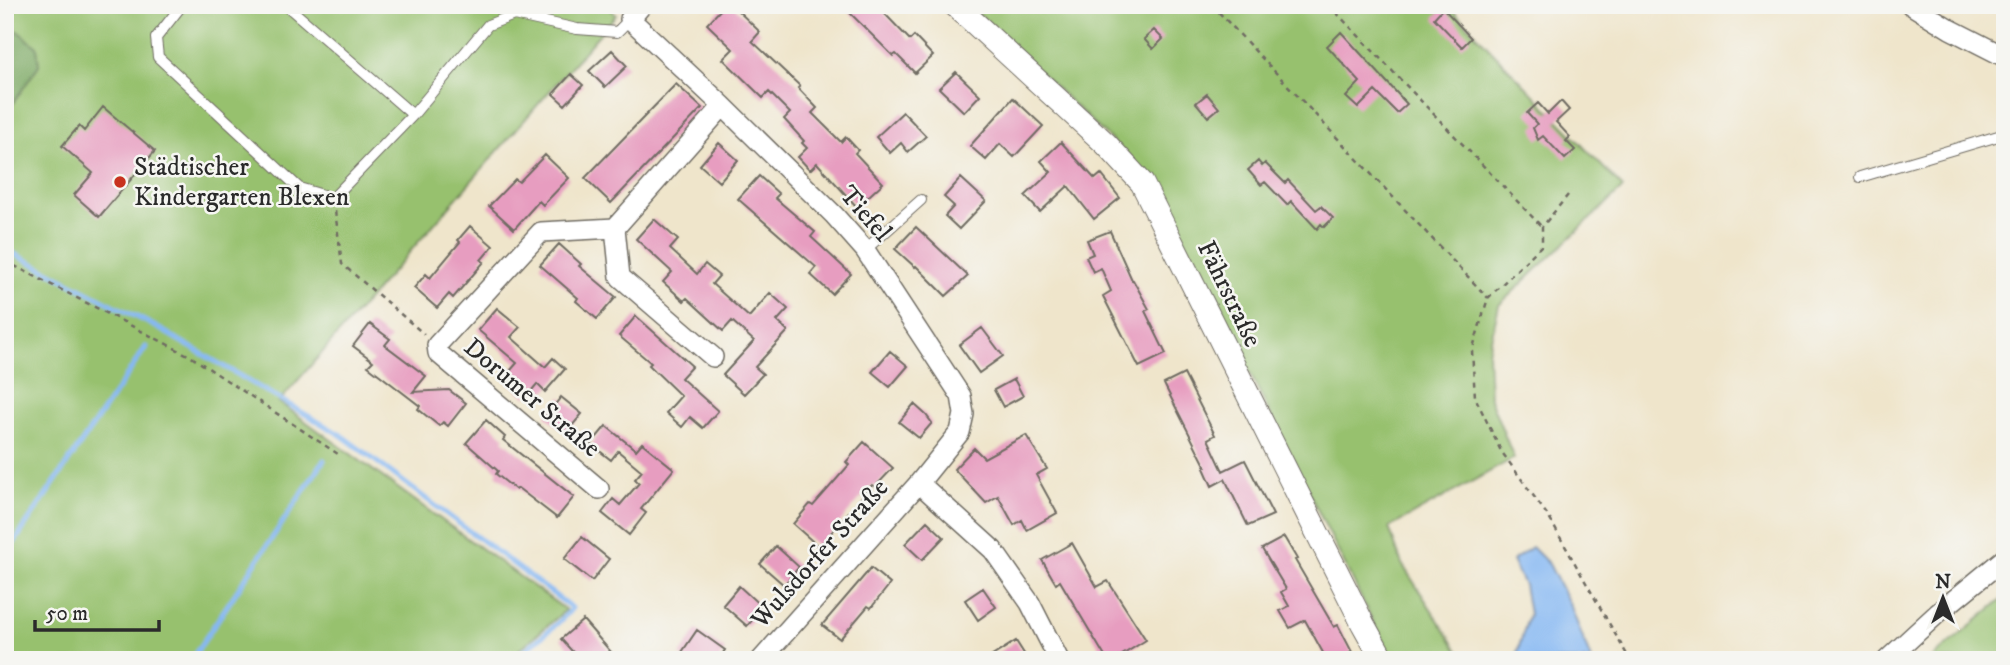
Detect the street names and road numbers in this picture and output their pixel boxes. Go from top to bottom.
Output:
street label: Tiefel [832,179,899,249]
street label: Fährstraße [1189,235,1269,353]
street label: Dorumer Straße [457,331,607,465]
street label: Wulsdorfer Straße [743,472,896,636]

